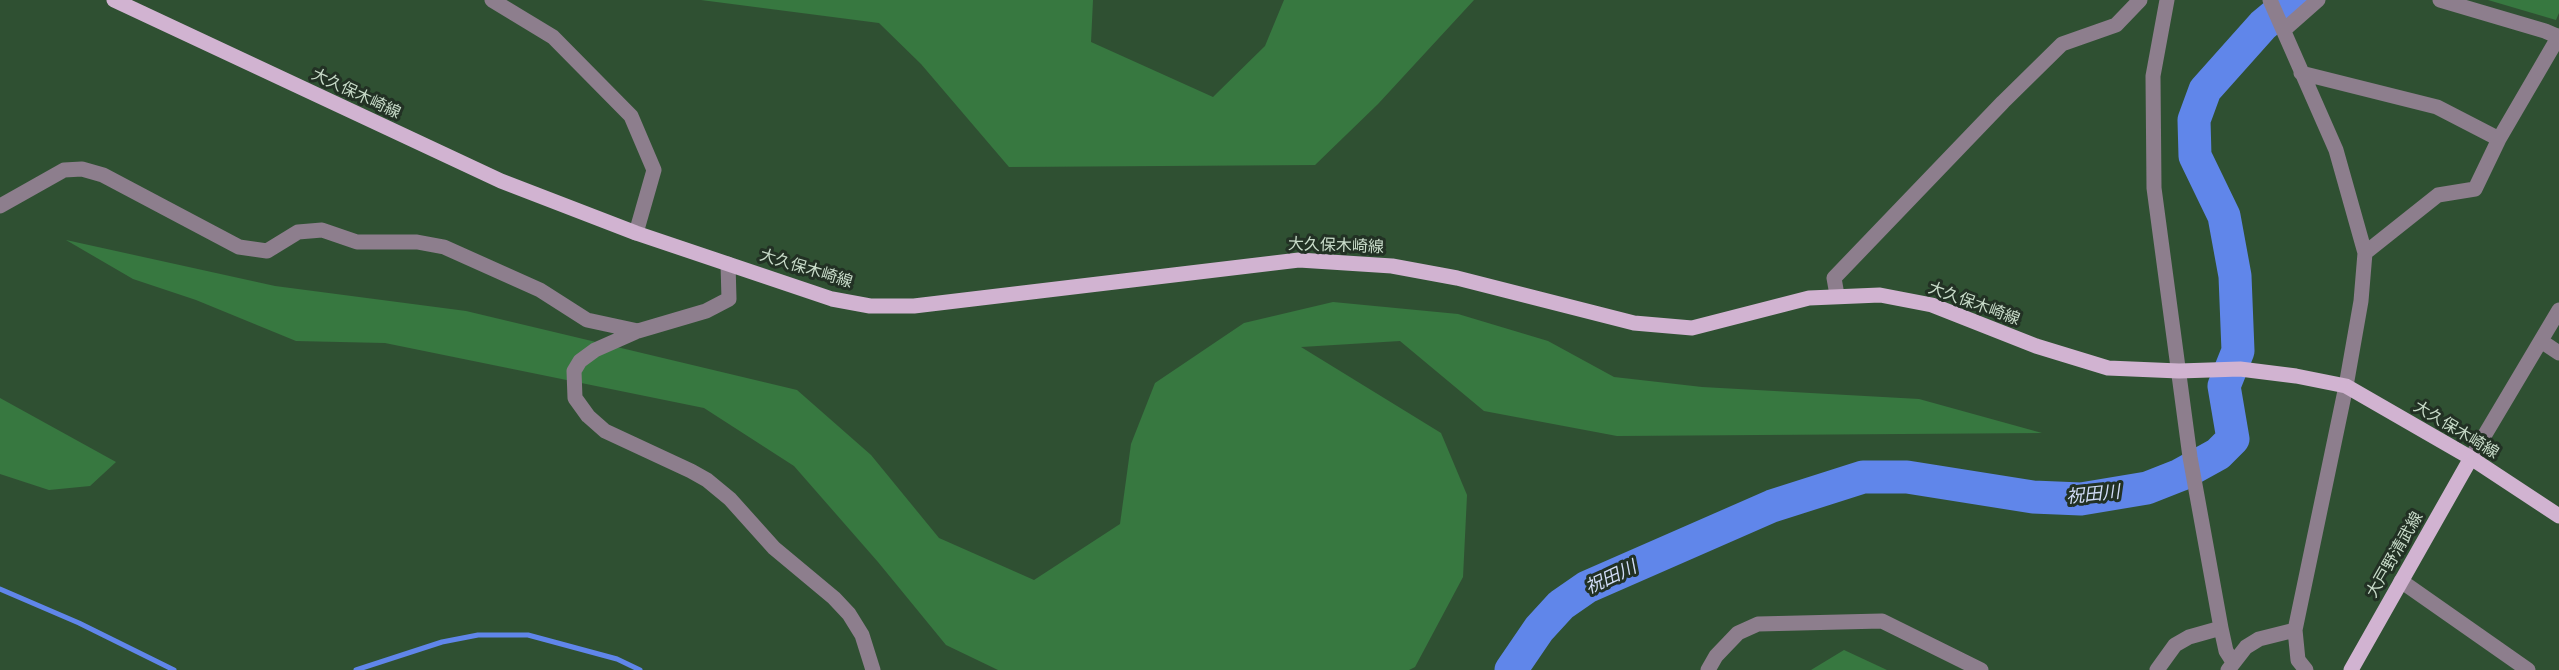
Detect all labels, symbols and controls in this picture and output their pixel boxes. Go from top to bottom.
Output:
street label: 大久保木崎線 [308,65,404,123]
street label: 大久保木崎線 [1288,235,1384,257]
street label: 大久保木崎線 [757,246,855,292]
street label: 大久保木崎線 [1926,279,2022,329]
street label: 大久保木崎線 [2410,397,2502,463]
water label: 祝田川 [2065,481,2121,509]
street label: 大戸野清武線 [2363,509,2427,601]
water label: 祝田川 [1582,557,1640,599]

